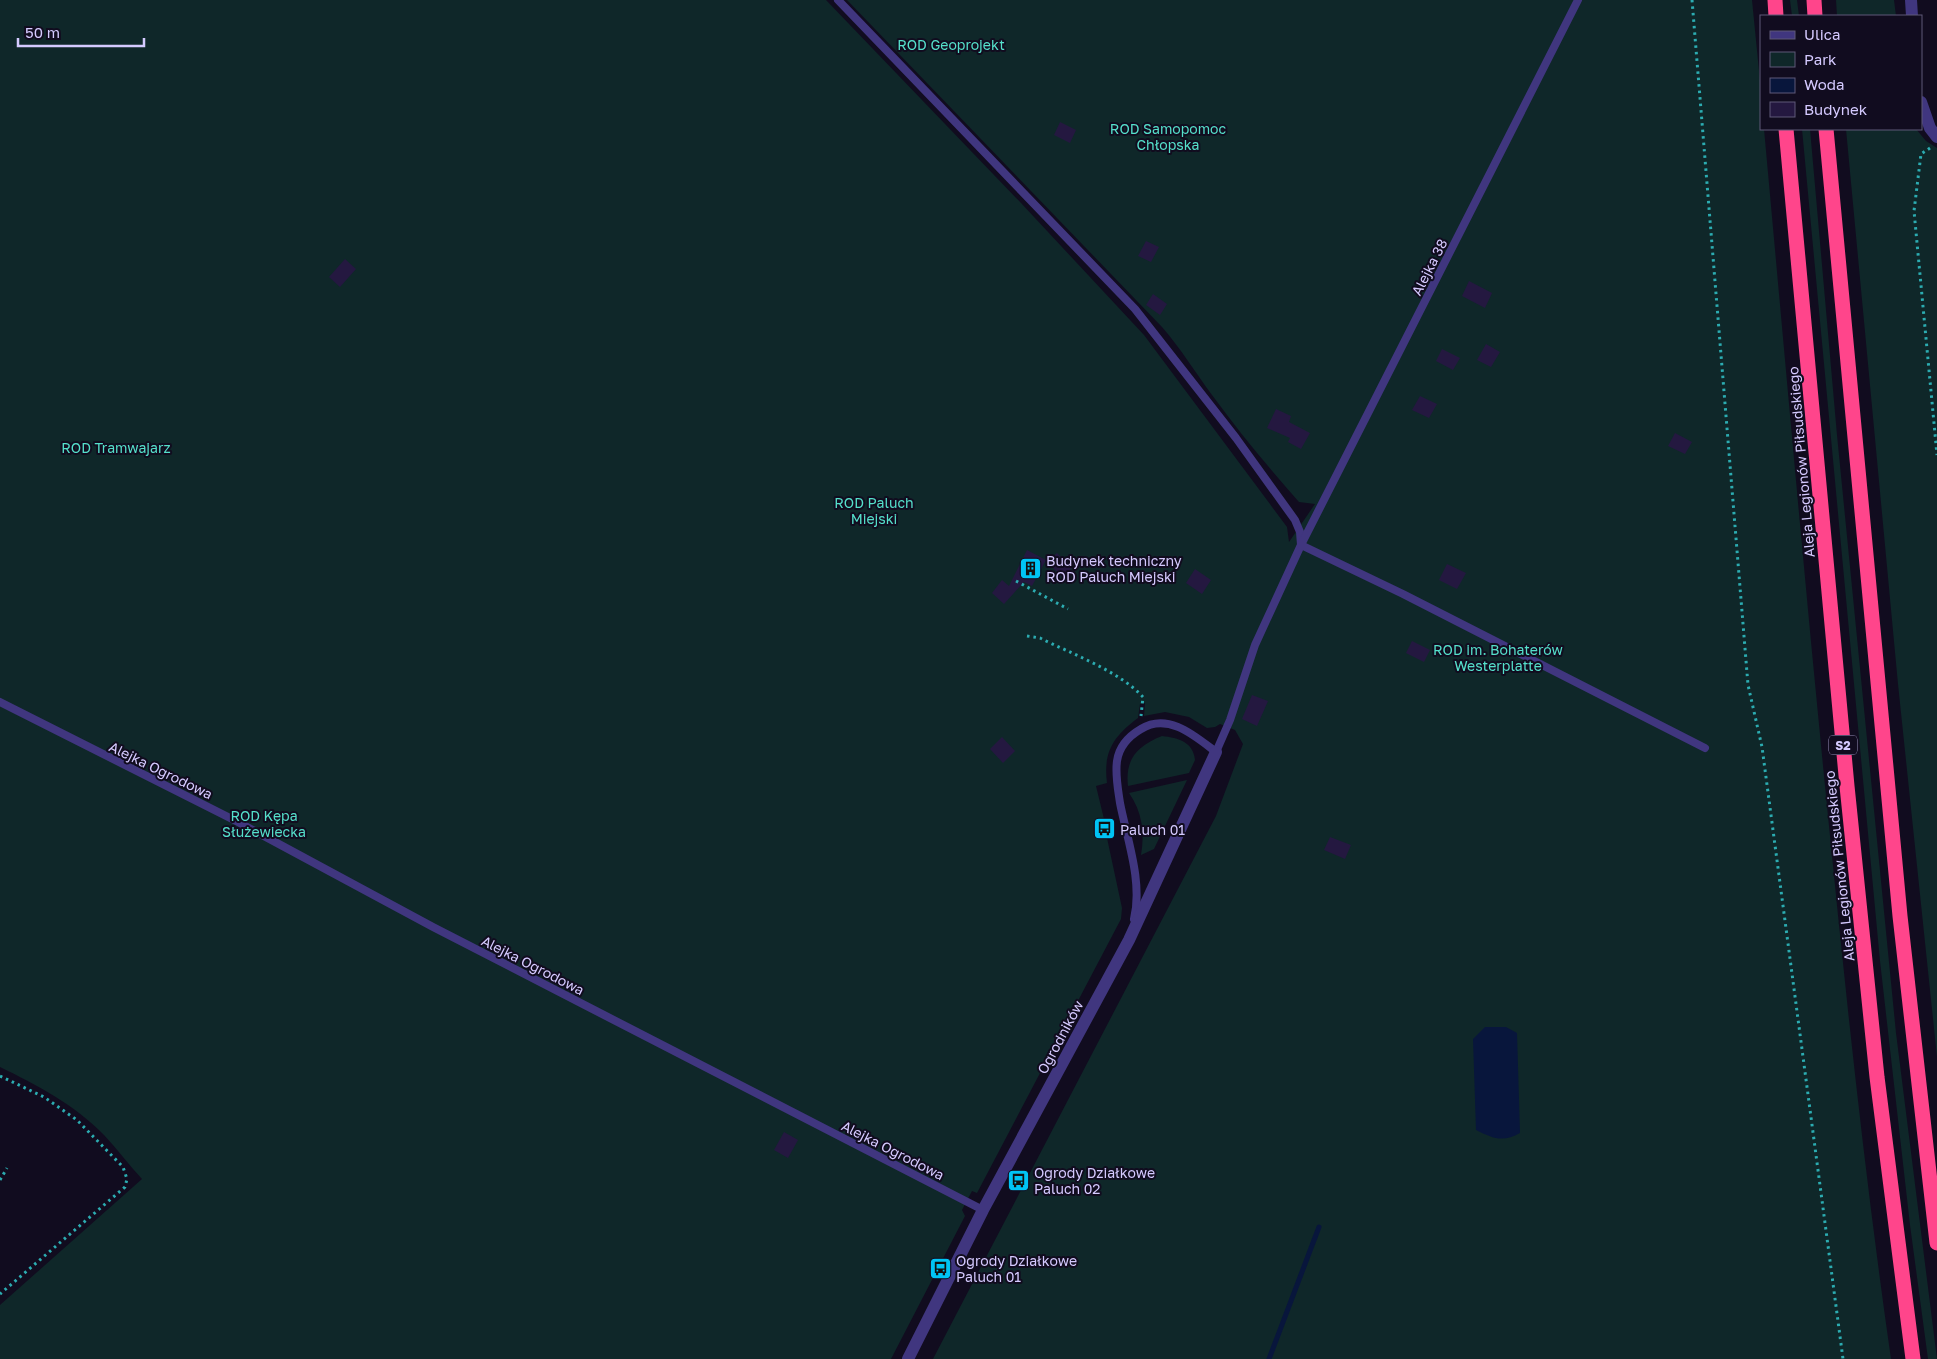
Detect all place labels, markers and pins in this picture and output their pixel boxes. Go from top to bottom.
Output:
place label: Budynek techniczny ROD Paluch Miejski [1046,552,1182,585]
building icon: Budynek techniczny ROD Paluch Miejski [1018,556,1042,580]
bus stop icon: Paluch 01 [1092,817,1116,841]
place label: Paluch 01 [1120,821,1185,838]
place label: Ogrody Działkowe Paluch 02 [1034,1164,1155,1197]
bus stop icon: Ogrody Działkowe Paluch 02 [1006,1168,1030,1192]
place label: Ogrody Działkowe Paluch 01 [956,1252,1077,1285]
bus stop icon: Ogrody Działkowe Paluch 01 [928,1256,952,1280]

